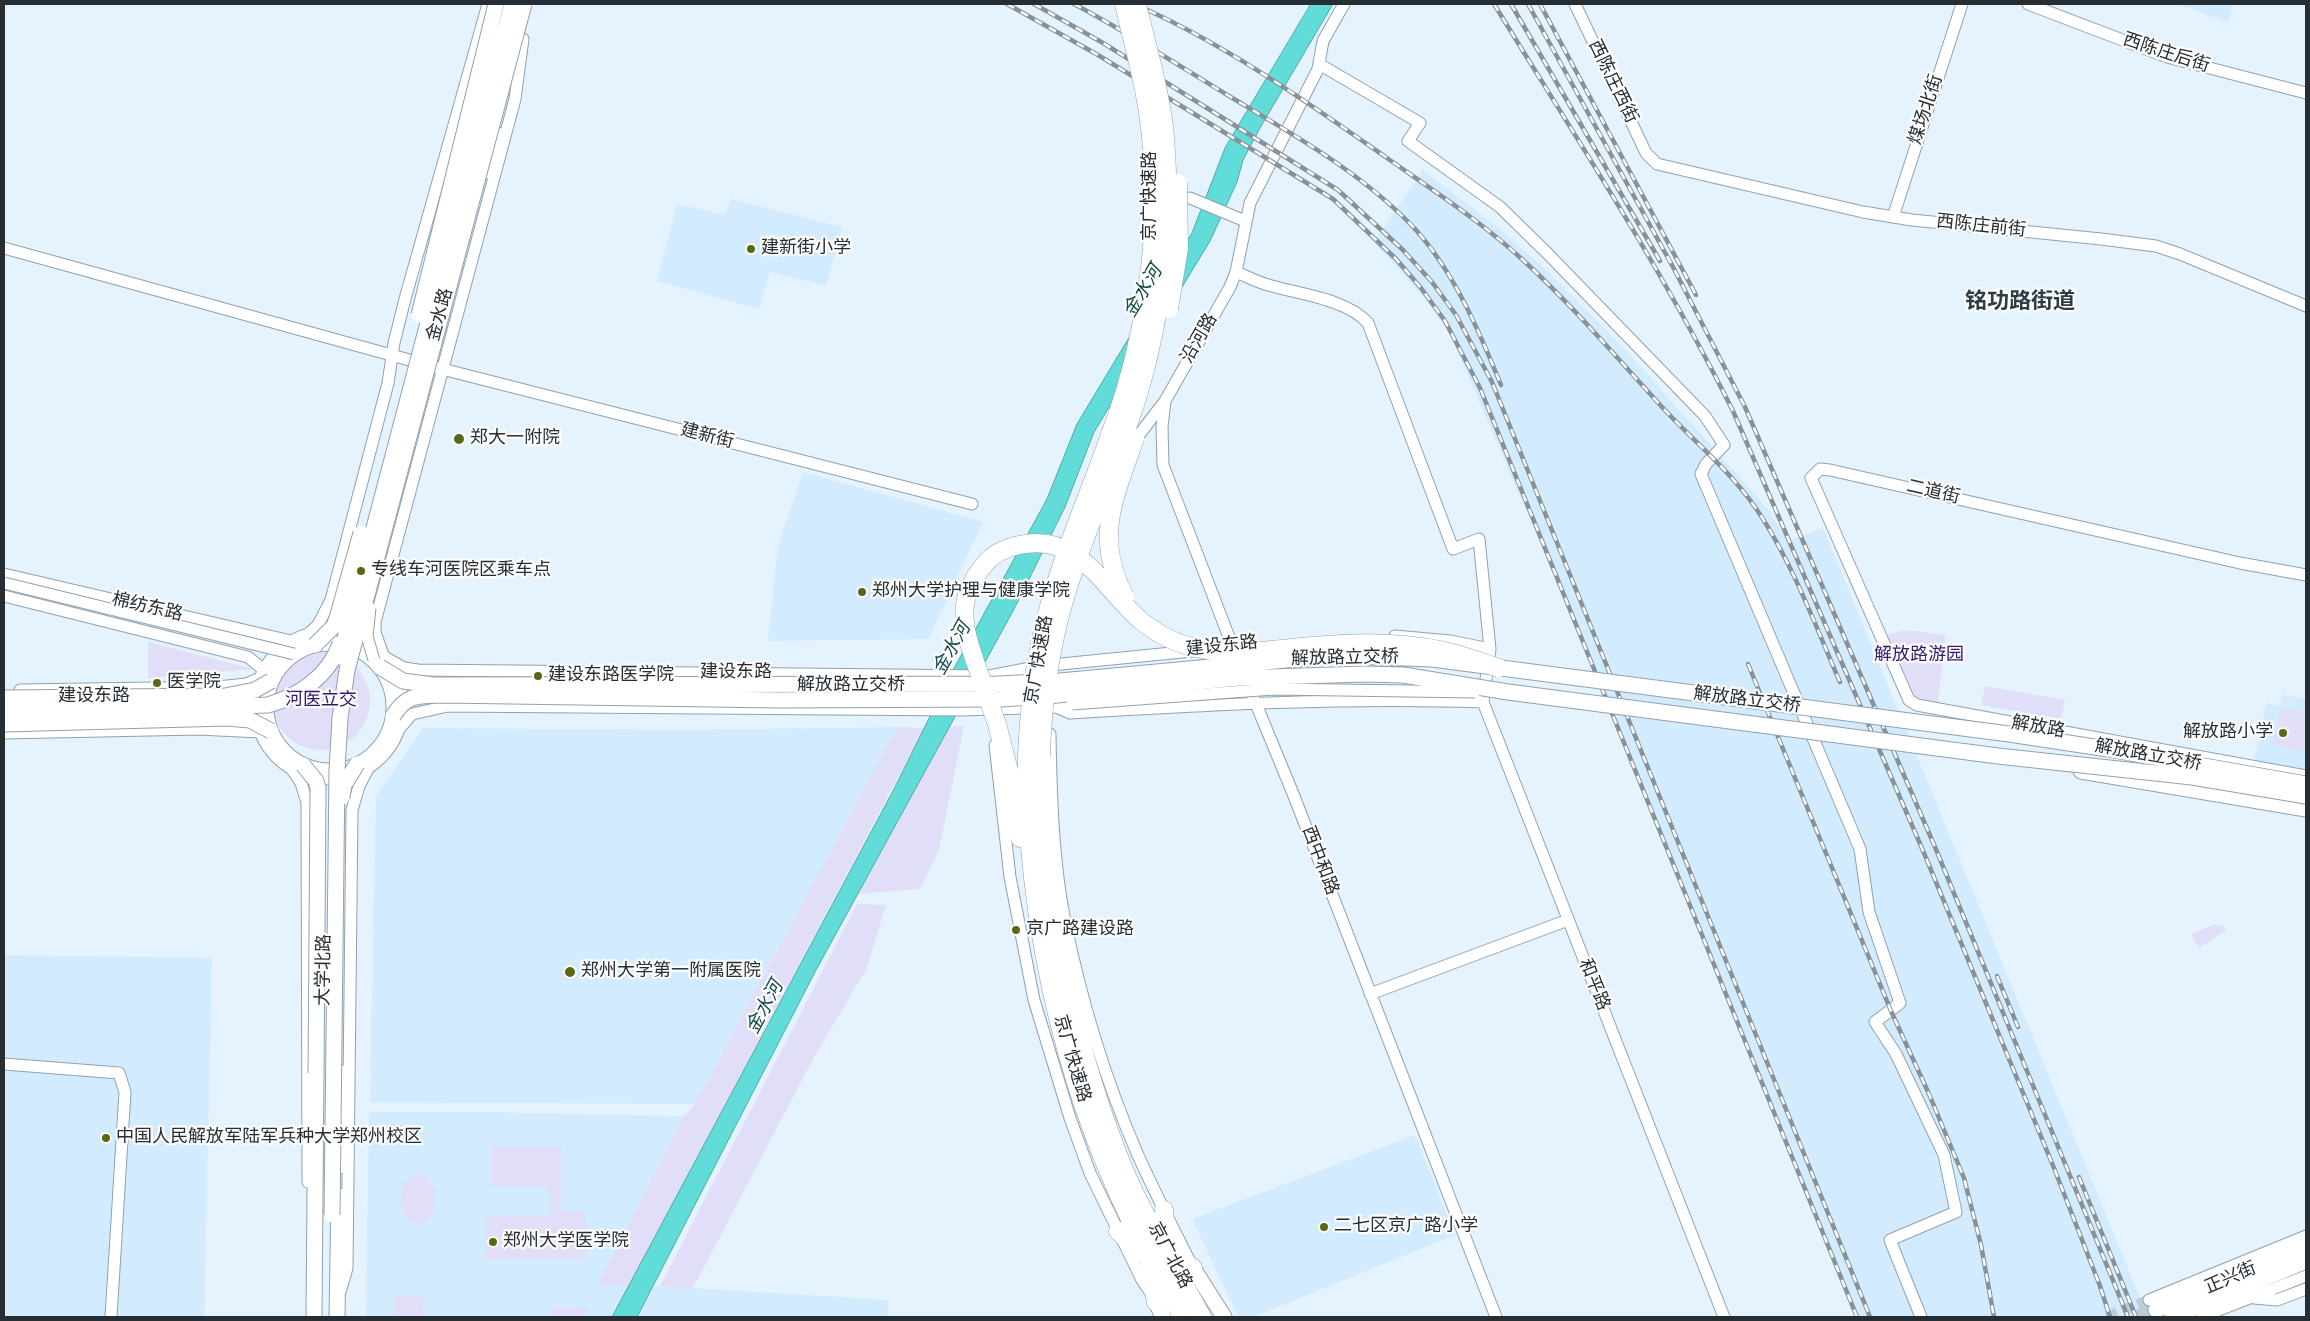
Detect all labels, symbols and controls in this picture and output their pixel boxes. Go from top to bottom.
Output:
street label: 西陈庄后街 [2120,30,2212,78]
street label: 西陈庄西街 [1583,37,1641,127]
street label: 煤场北街 [1906,72,1948,148]
street label: 京广快速路 [1140,151,1162,241]
street label: 西陈庄前街 [1935,212,2027,242]
place label: 建新街小学 [761,238,851,260]
marker: 建新街小学 [745,243,757,255]
water label: 金水河 [1120,262,1168,322]
street label: 金水路 [424,286,458,344]
district label: 铭功路街道 [1965,290,2075,316]
street label: 沿河路 [1177,310,1223,368]
street label: 建新街 [678,420,736,454]
place label: 郑大一附院 [470,428,560,450]
marker: 郑大一附院 [452,432,466,446]
street label: 二道街 [1904,476,1962,510]
place label: 专线车河医院区乘车点 [371,560,551,582]
marker: 专线车河医院区乘车点 [355,565,367,577]
place label: 郑州大学护理与健康学院 [872,581,1070,603]
marker: 郑州大学护理与健康学院 [856,586,868,598]
street label: 棉纺东路 [109,589,185,627]
street label: 京广快速路 [1022,614,1058,706]
water label: 金水河 [929,619,977,679]
street label: 建设东路 [1185,632,1259,662]
park label: 解放路游园 [1874,645,1964,667]
street label: 解放路立交桥 [1291,647,1399,671]
street label: 建设东路 [700,662,772,684]
place label: 建设东路医学院 [548,665,674,687]
marker: 建设东路医学院 [532,670,544,682]
place label: 医学院 [167,672,221,694]
street label: 解放路立交桥 [797,675,905,697]
marker: 医学院 [151,677,163,689]
street label: 解放路立交桥 [1692,684,1802,718]
street label: 建设东路 [58,686,130,708]
park label: 河医立交 [285,690,357,712]
street label: 解放路 [2010,713,2066,743]
place label: 解放路小学 [2183,722,2273,744]
marker: 解放路小学 [2277,727,2289,739]
street label: 解放路立交桥 [2093,736,2203,776]
street label: 西中和路 [1296,824,1342,898]
place label: 京广路建设路 [1026,919,1134,941]
marker: 京广路建设路 [1010,924,1022,936]
street label: 大学北路 [314,934,336,1006]
street label: 和平路 [1573,956,1613,1014]
place label: 郑州大学第一附属医院 [581,961,761,983]
marker: 郑州大学第一附属医院 [563,965,577,979]
water label: 金水河 [743,977,789,1039]
street label: 京广快速路 [1048,1013,1094,1105]
place label: 中国人民解放军陆军兵种大学郑州校区 [116,1127,422,1149]
marker: 中国人民解放军陆军兵种大学郑州校区 [100,1132,112,1144]
place label: 二七区京广路小学 [1334,1216,1478,1238]
street label: 京广北路 [1143,1219,1195,1293]
marker: 二七区京广路小学 [1318,1221,1330,1233]
place label: 郑州大学医学院 [503,1231,629,1253]
marker: 郑州大学医学院 [487,1236,499,1248]
street label: 正兴街 [2202,1259,2260,1299]

